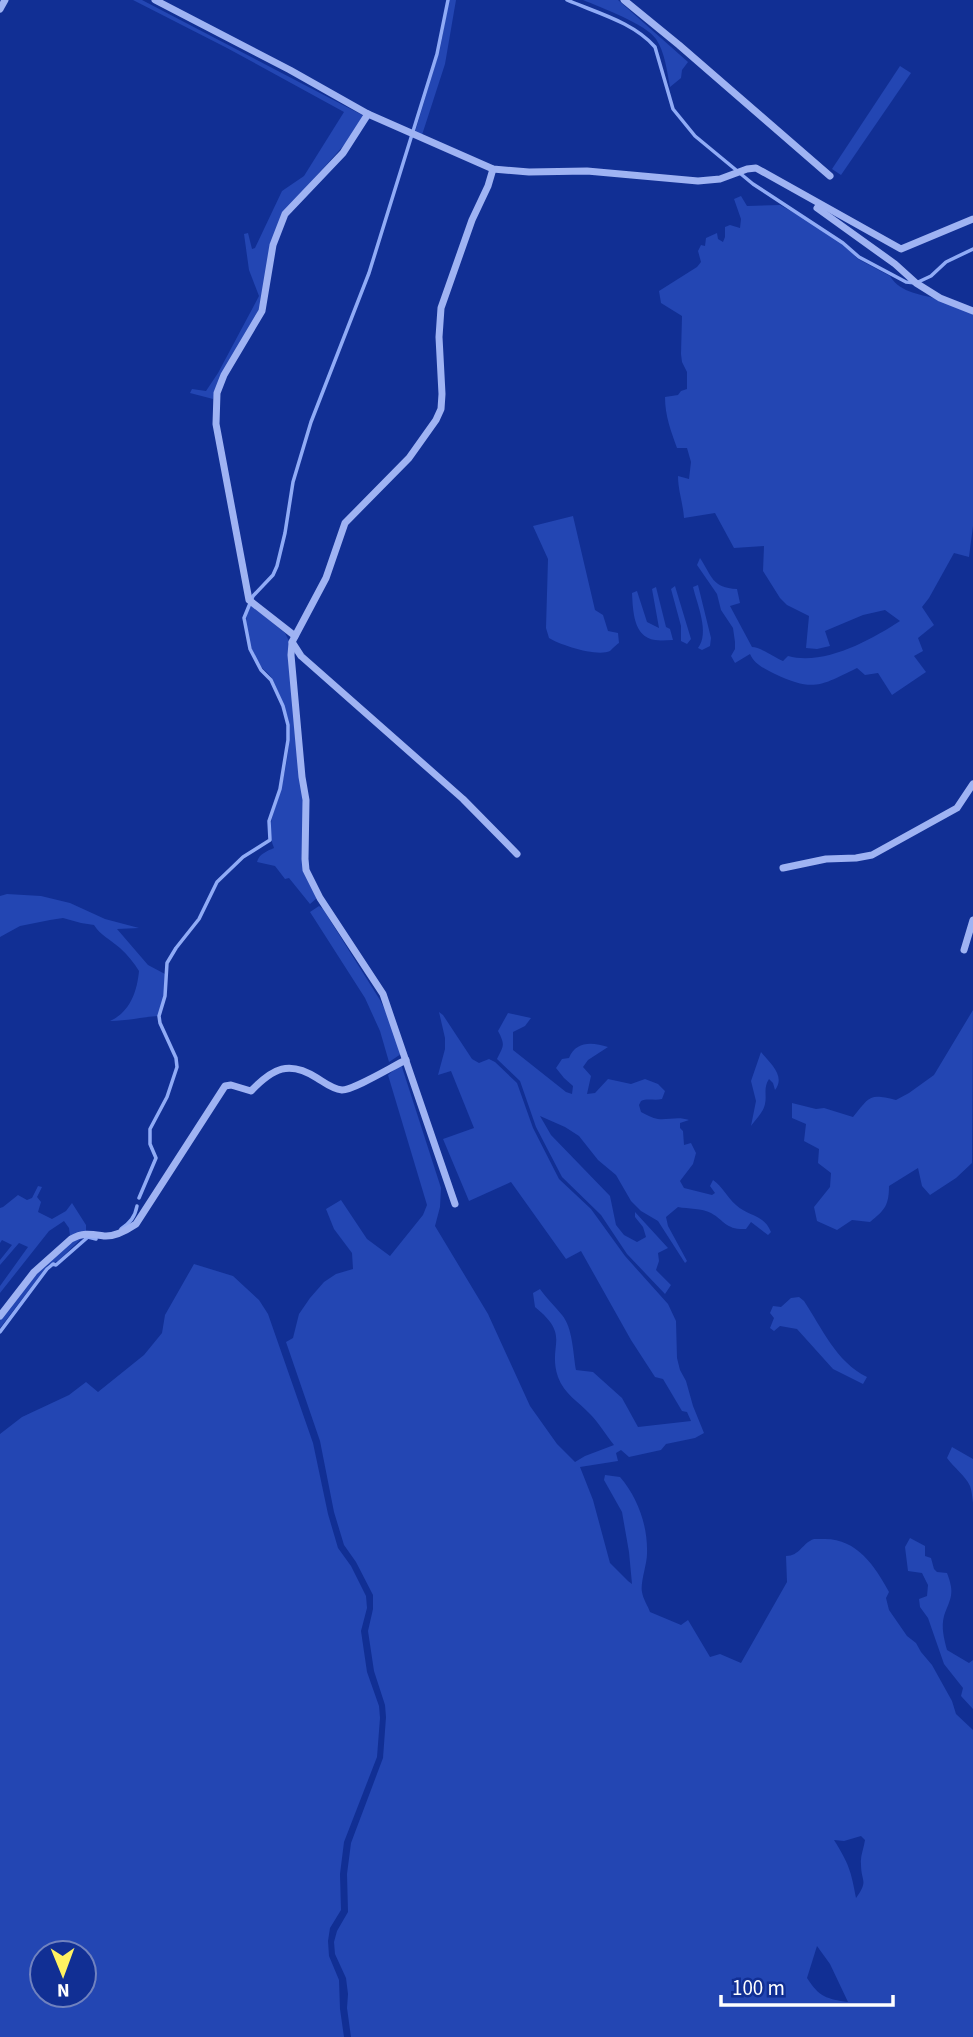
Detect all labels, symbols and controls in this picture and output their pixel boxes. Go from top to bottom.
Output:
north arrow [28,1939,98,2009]
scale bar [721,1964,892,2008]
text: 100 m [732,1973,785,2003]
text: N [57,1976,70,2003]

